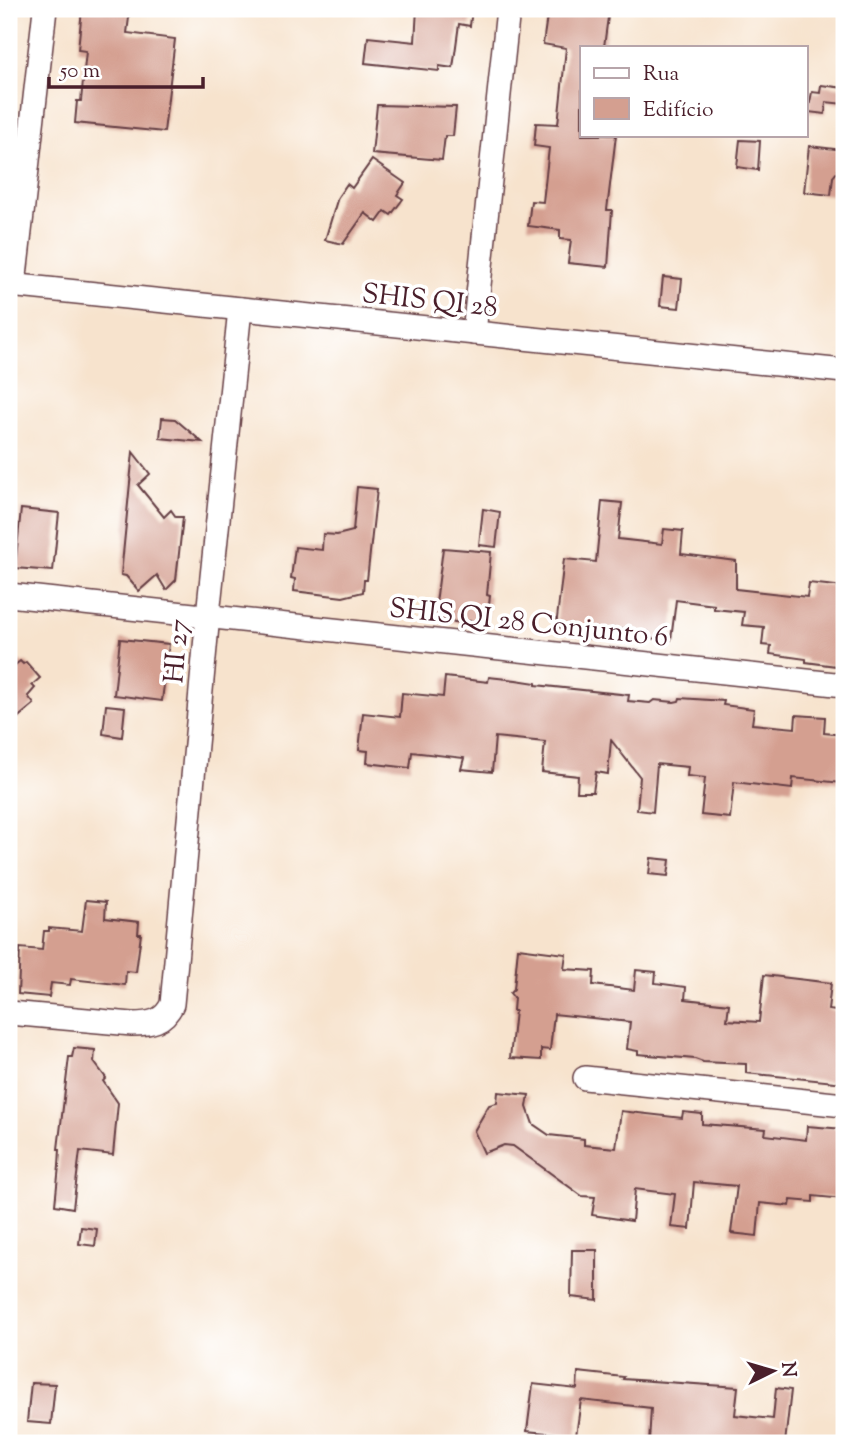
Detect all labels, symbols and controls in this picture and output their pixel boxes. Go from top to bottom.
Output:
scale bar [49,46,203,90]
legend [580,46,808,136]
text: 50 m [59,57,100,87]
text: Rua [643,60,680,90]
text: Edifício [643,96,713,126]
street label: SHIS QI 28 [360,275,500,329]
street label: SHIS QI 28 Conjunto 6 [387,589,670,659]
street label: HI 27 [155,617,201,685]
north arrow [738,1336,808,1406]
text: N [773,1361,802,1378]

